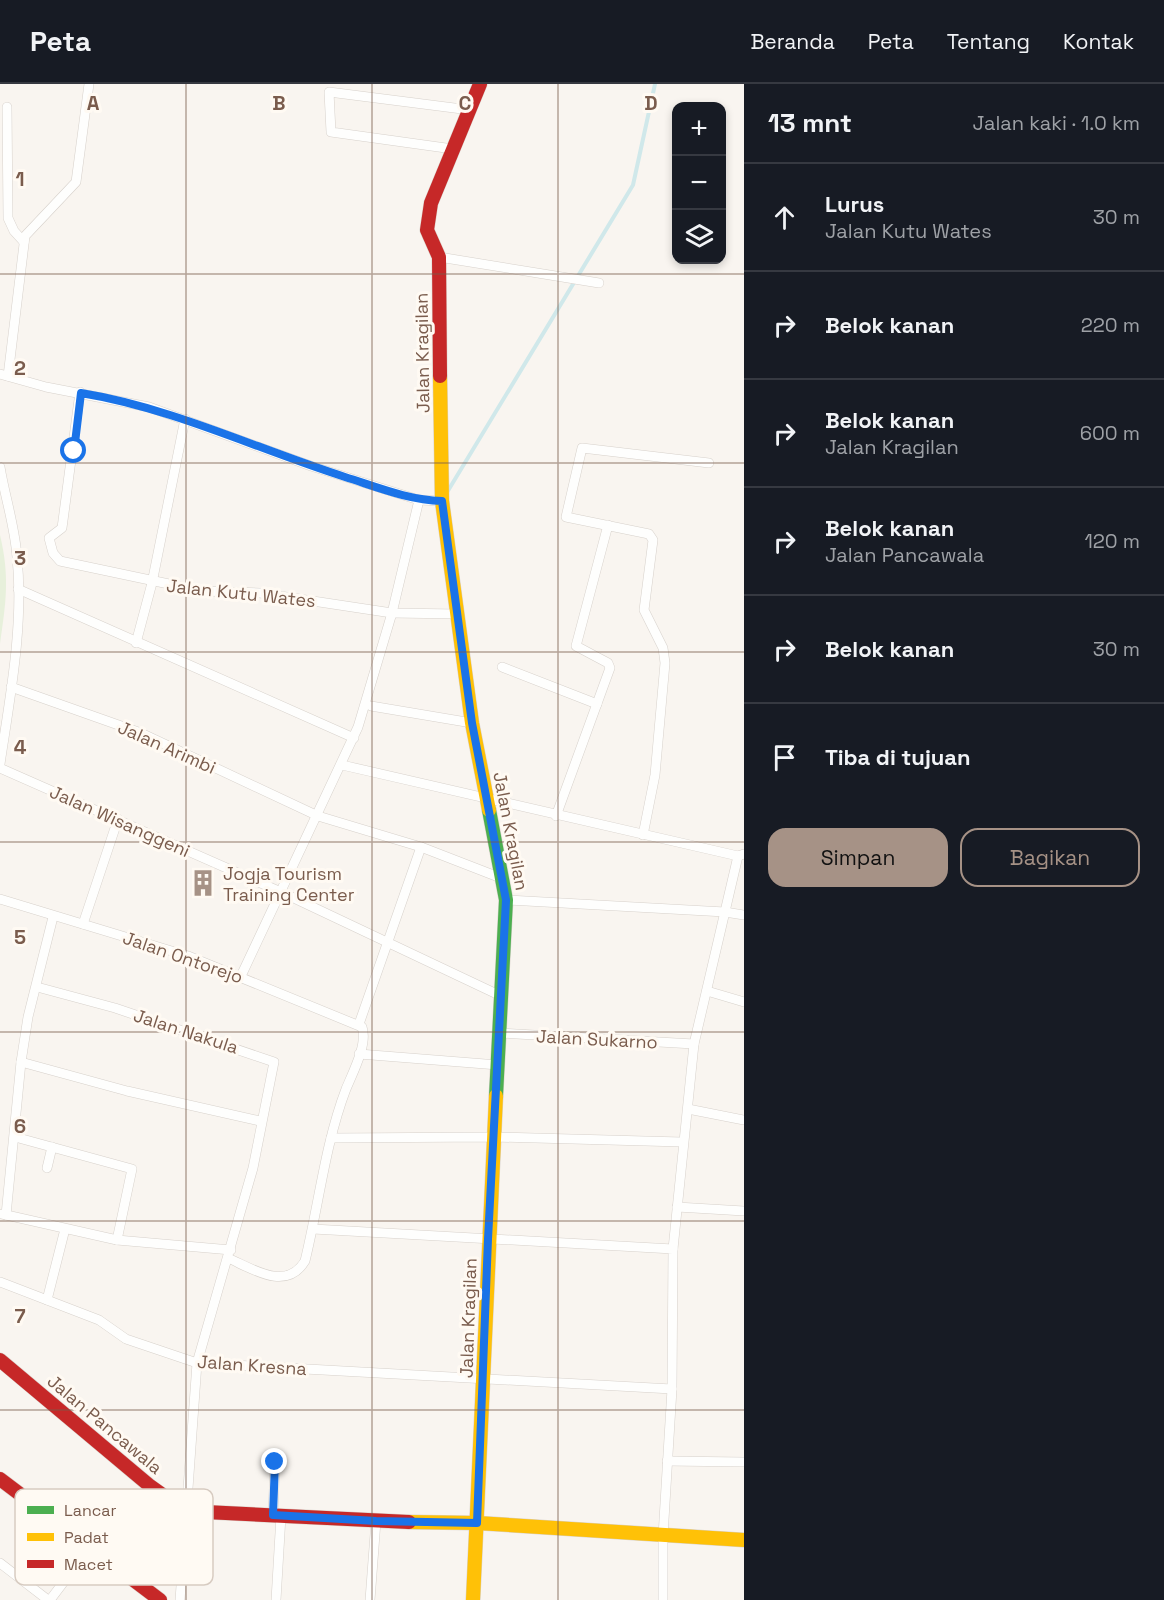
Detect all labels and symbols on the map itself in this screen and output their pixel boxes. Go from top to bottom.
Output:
text: A [87,90,100,116]
text: B [272,90,286,116]
text: C [459,90,472,116]
text: D [644,90,658,116]
text: 1 [15,166,25,192]
street label: Jalan Kragilan [409,293,435,413]
text: 2 [14,355,26,381]
route start [60,437,86,463]
text: 3 [14,545,26,571]
street label: Jalan Kutu Wates [165,574,317,612]
street label: Jalan Arimbi [114,715,220,779]
text: 4 [14,734,27,760]
street label: Jalan Kragilan [488,770,534,892]
street label: Jalan Wisanggeni [46,780,194,862]
place label: Jogja Tourism Training Center [223,862,355,906]
building icon: Jogja Tourism Training Center [188,868,218,898]
text: 5 [14,924,26,950]
street label: Jalan Ontorejo [120,926,246,988]
street label: Jalan Nakula [131,1003,241,1059]
street label: Jalan Sukarno [536,1024,658,1054]
text: 6 [14,1113,26,1139]
street label: Jalan Kragilan [454,1257,482,1379]
text: 7 [14,1303,26,1329]
street label: Jalan Kresna [196,1350,308,1380]
street label: Jalan Pancawala [43,1369,167,1479]
route end [261,1448,287,1474]
legend [15,1489,213,1585]
text: Lancar [64,1500,117,1521]
text: Padat [64,1527,109,1548]
text: Macet [64,1554,113,1575]

